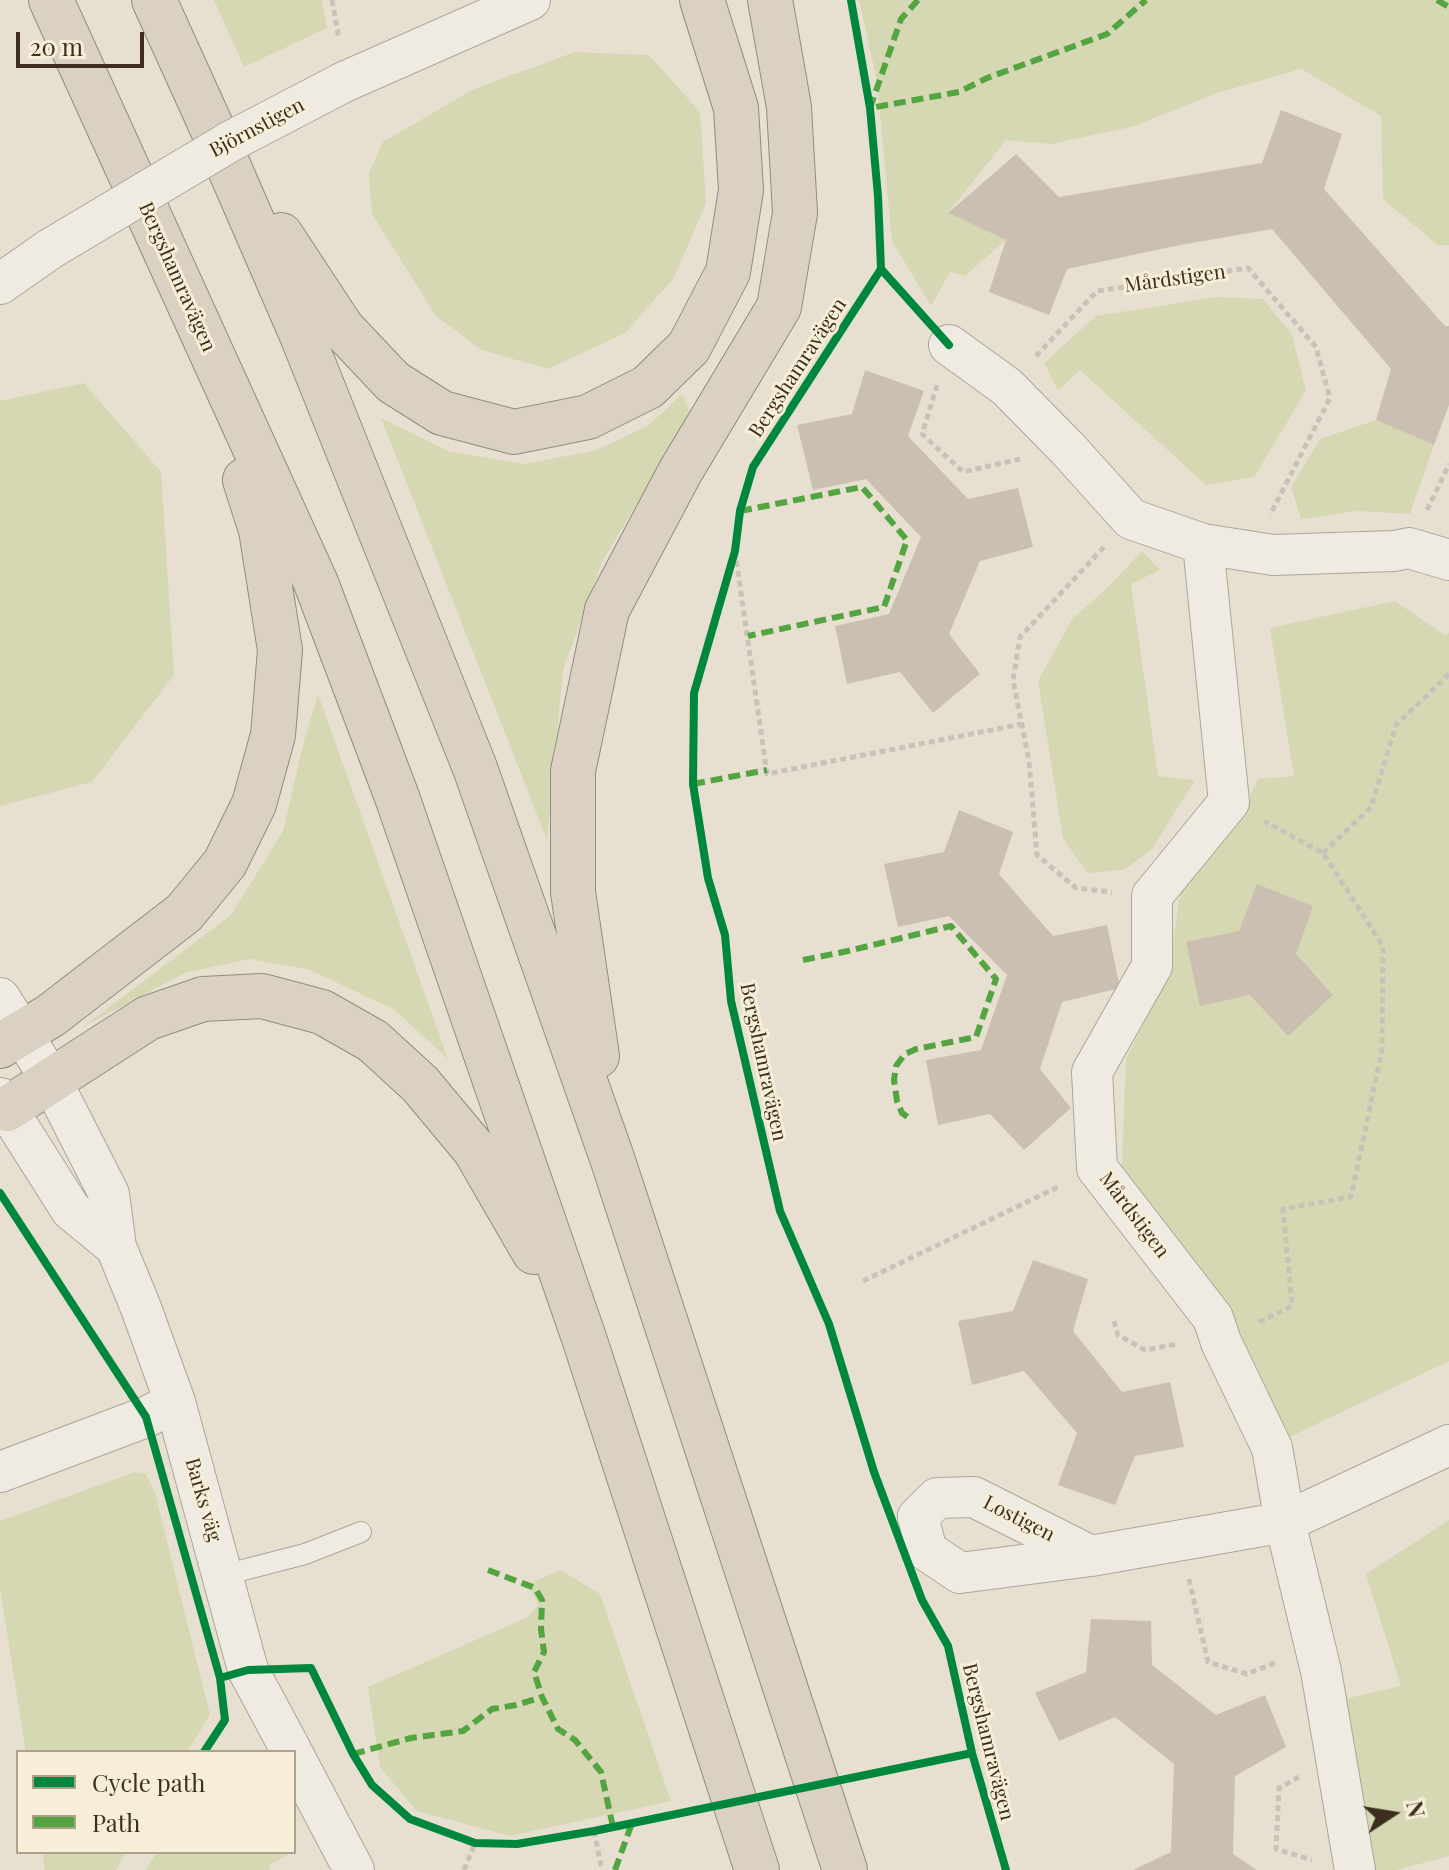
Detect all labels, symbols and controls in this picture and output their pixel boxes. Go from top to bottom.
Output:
scale bar [20,16,148,66]
text: 20 m [30,30,83,62]
street label: Björnstigen [206,93,308,163]
street label: Bergshamravägen [133,199,221,355]
street label: Mårdstigen [1123,260,1227,298]
street label: Bergshamravägen [744,294,852,442]
street label: Bergshamravägen [735,981,791,1143]
street label: Mårdstigen [1094,1167,1174,1263]
street label: Barks väg [180,1455,226,1545]
street label: Lostigen [979,1491,1059,1547]
street label: Bergshamravägen [957,1661,1019,1823]
legend [16,1750,296,1854]
text: Cycle path [92,1766,205,1798]
north arrow [1353,1774,1433,1854]
text: N [1400,1798,1433,1820]
text: Path [92,1806,140,1838]

